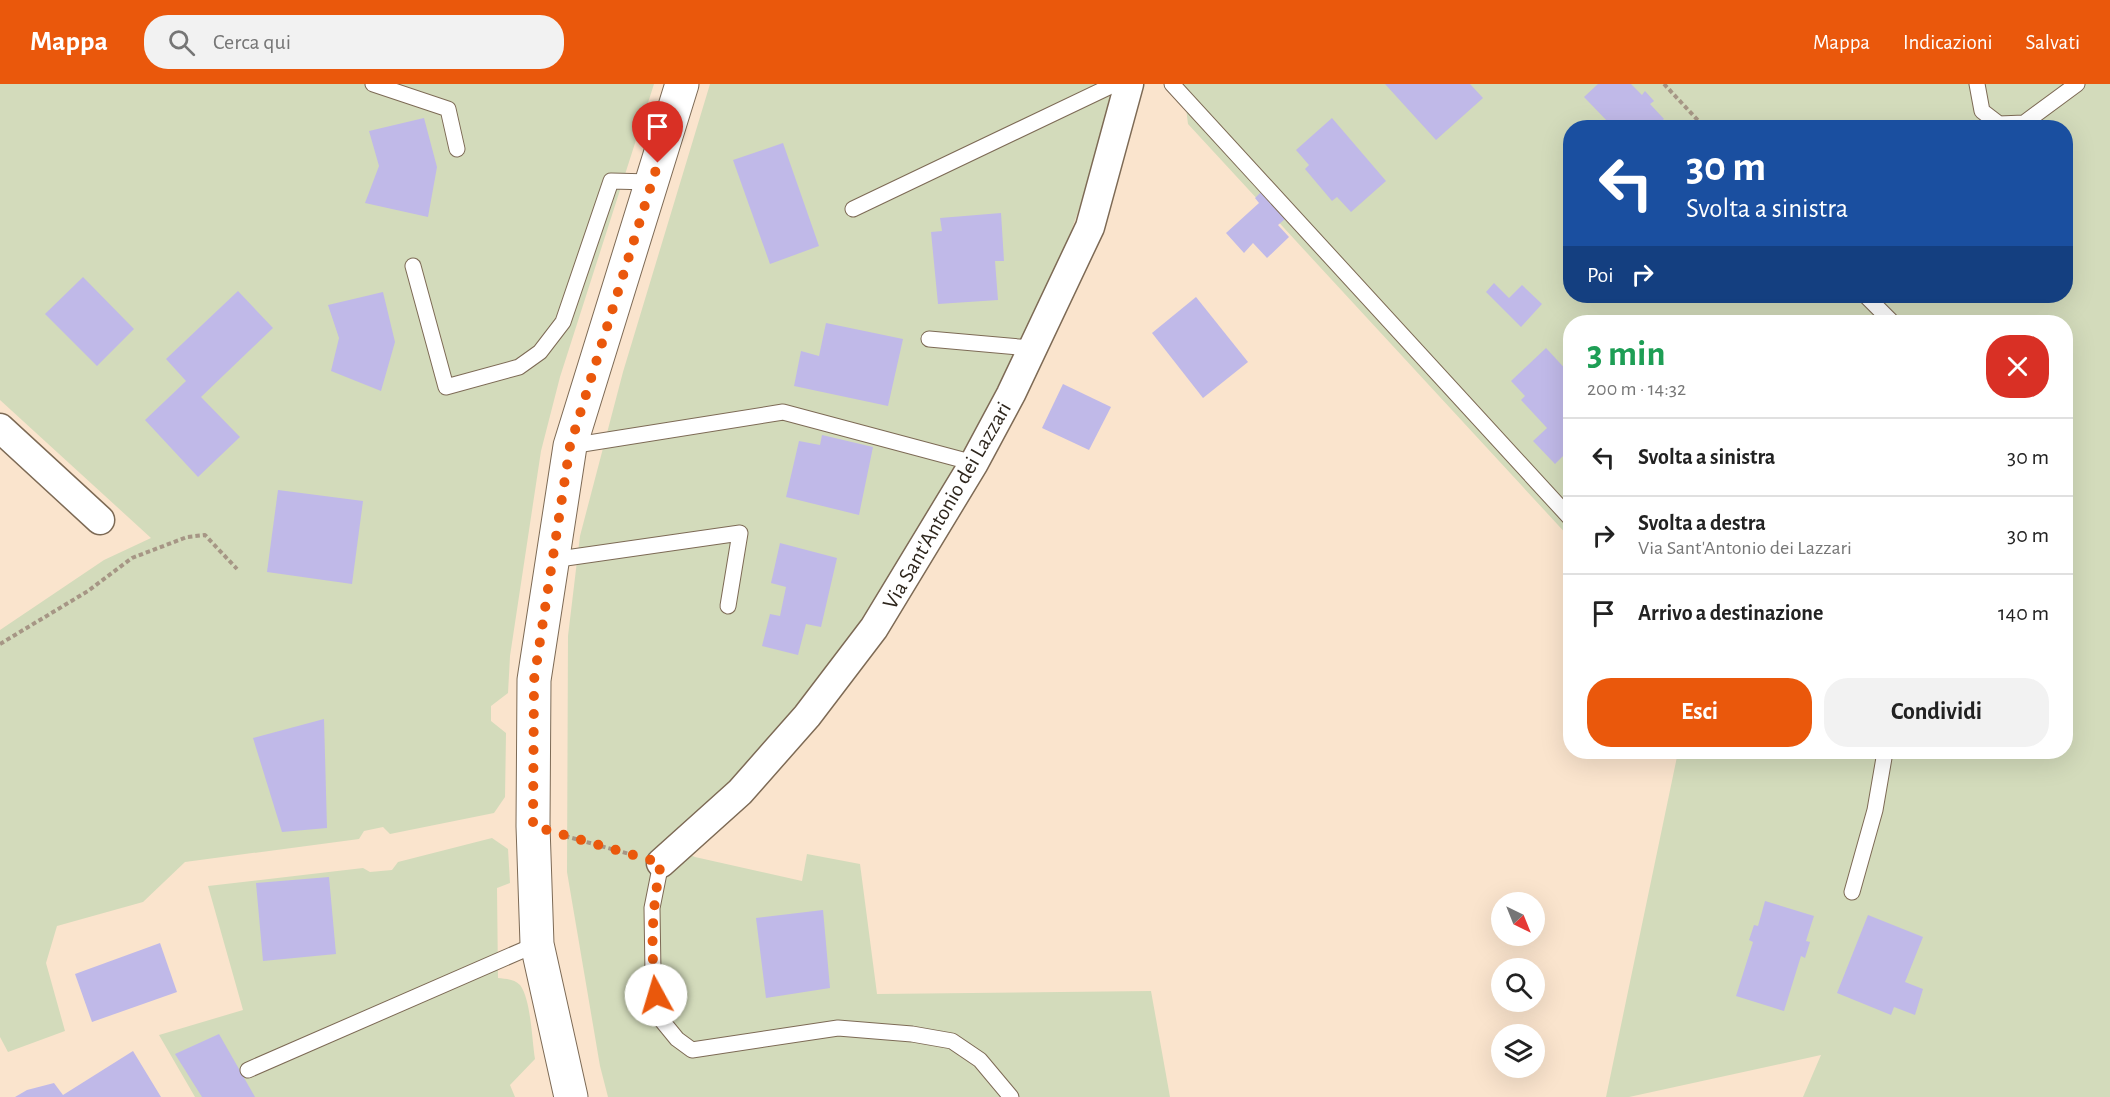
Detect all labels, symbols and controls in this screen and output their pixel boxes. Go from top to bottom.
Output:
search box [144,15,564,69]
icon: search [165,26,198,59]
text: Mappa [30,28,108,56]
text: Cerca qui [213,31,291,53]
text: Mappa [1813,32,1870,53]
text: Indicazioni [1903,32,1993,53]
text: Salvati [2026,32,2080,53]
pin [632,101,683,163]
icon: arrive [641,110,674,143]
icon: left [1587,144,1665,222]
text: 30 m [1686,146,1766,188]
text: Svolta a sinistra [1686,195,1848,222]
icon: right [1626,258,1659,291]
text: Poi [1587,264,1614,286]
button: close [1986,335,2049,398]
text: 3 min [1587,336,1665,372]
text: 200 m · 14:32 [1587,379,1686,399]
street label: Via Sant'Antonio dei Lazzari [879,398,1015,613]
icon: left [1587,441,1620,474]
text: Svolta a sinistra [1638,446,1775,468]
text: 30 m [2007,446,2049,468]
text: Svolta a destra [1638,512,1766,534]
icon: right [1587,519,1620,552]
text: 30 m [2007,524,2049,546]
text: Via Sant'Antonio dei Lazzari [1638,538,1852,558]
icon: arrive [1587,597,1620,630]
text: Arrivo a destinazione [1638,602,1823,624]
text: 140 m [1998,602,2049,624]
button: Esci [1587,678,1812,747]
button: Condividi [1824,678,2049,747]
north arrow [1491,892,1545,946]
map controls [1491,892,1545,1078]
button: search [1491,958,1545,1012]
position arrow [624,963,688,1027]
button: layers [1491,1024,1545,1078]

